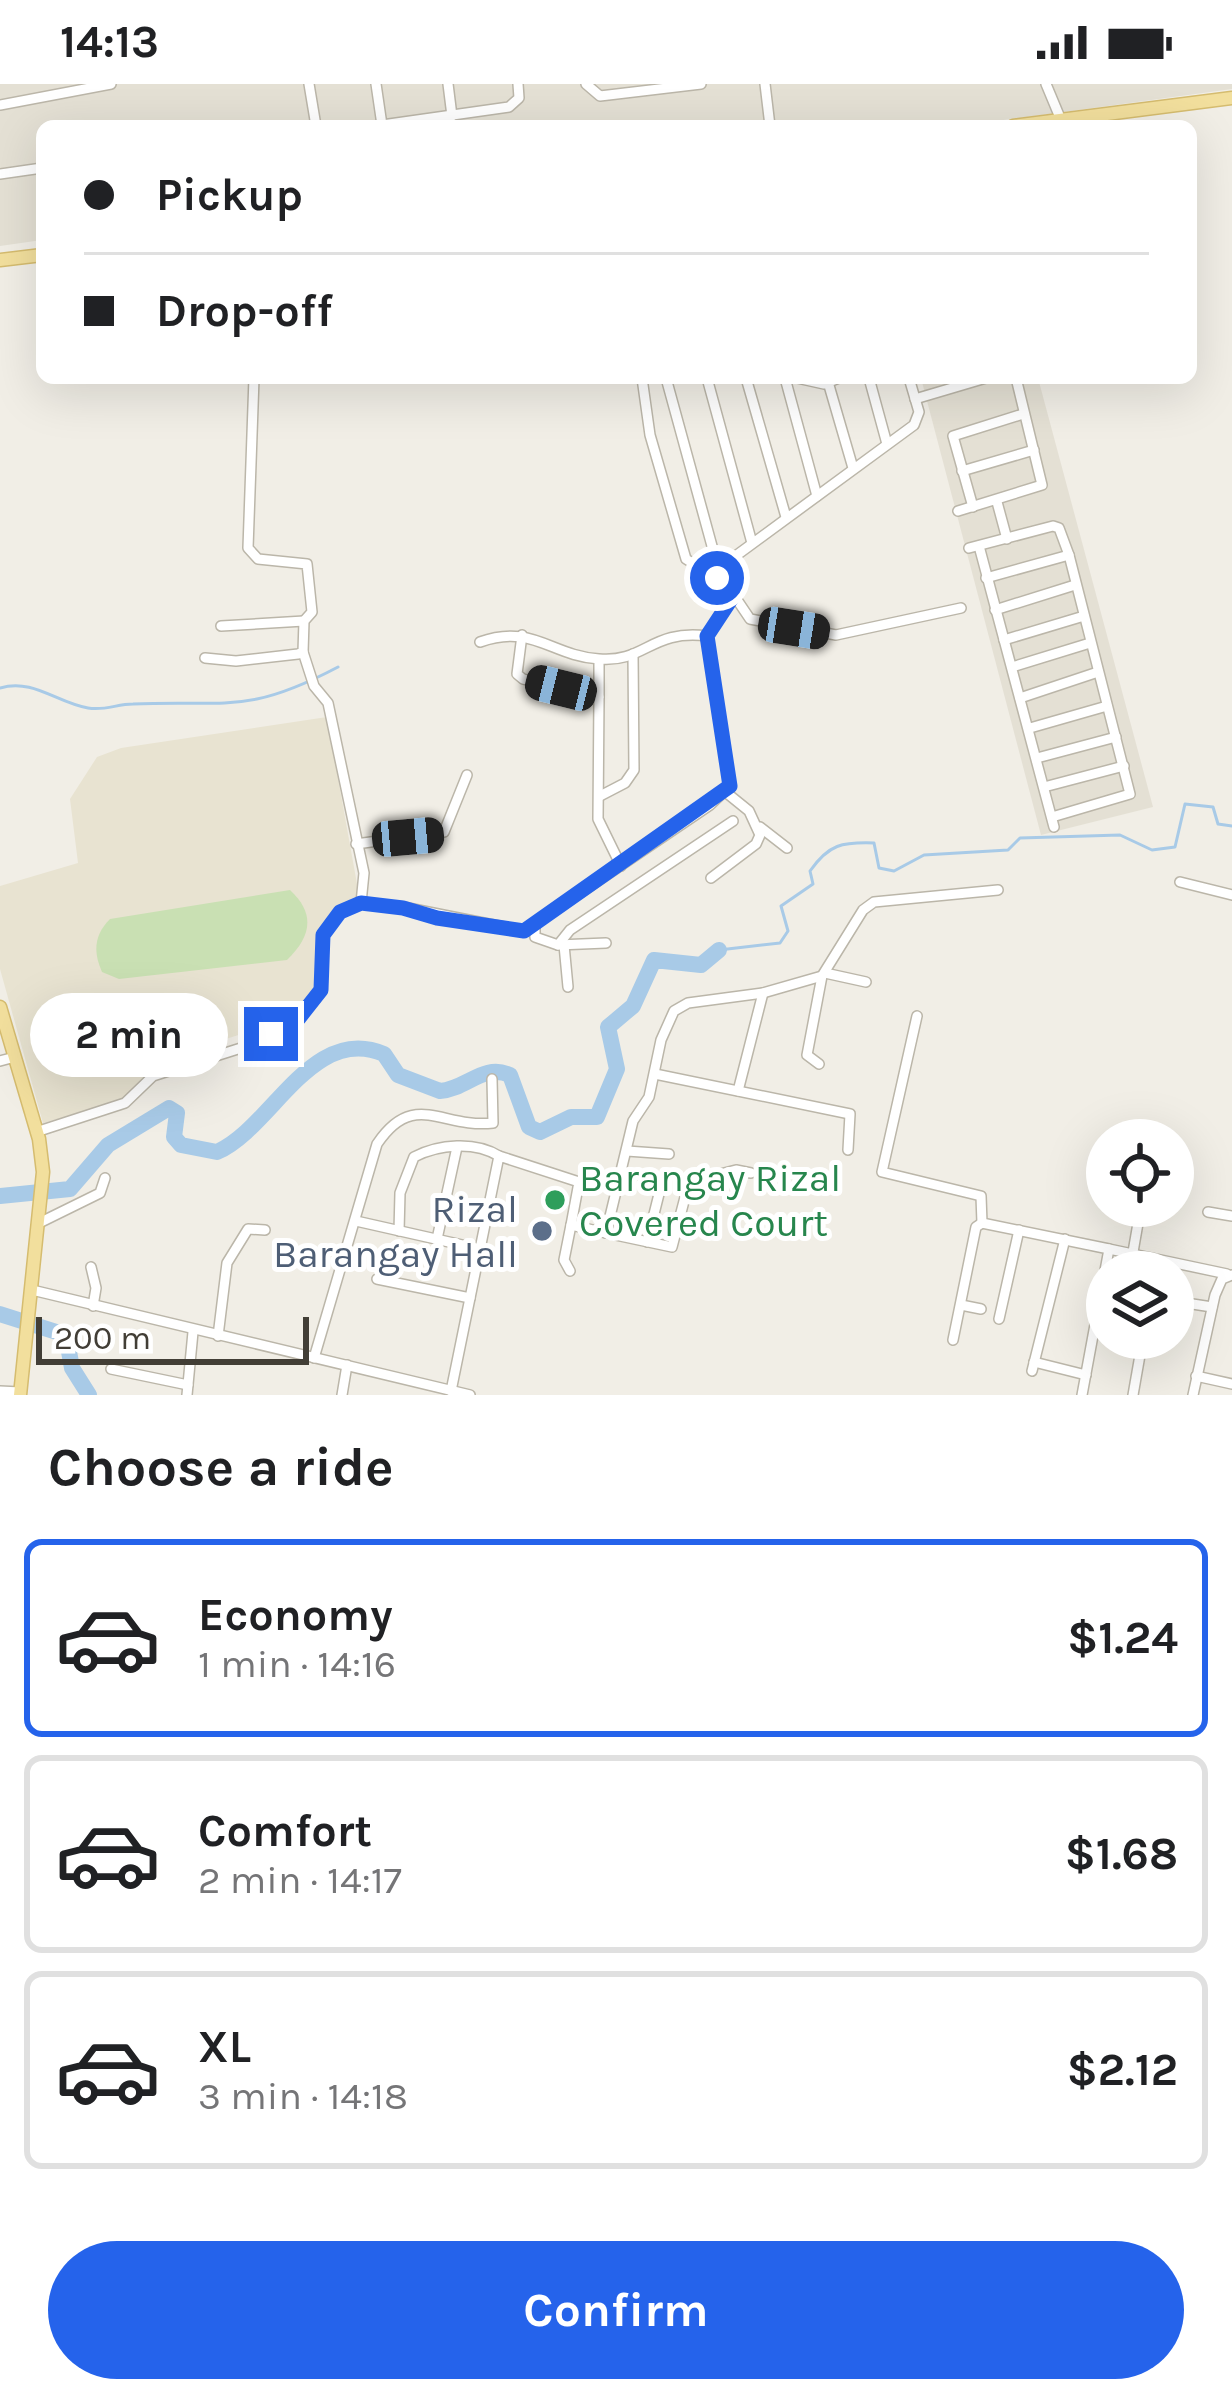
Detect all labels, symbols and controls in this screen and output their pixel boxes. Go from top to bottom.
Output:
text: 14:13 [60,16,159,68]
text: Pickup [156,169,303,221]
text: Drop-off [156,285,333,337]
route start [690,551,744,605]
car [756,605,832,651]
car [522,662,600,714]
car [371,816,445,858]
callout: 2 min [31,992,229,1076]
route end [244,1007,298,1061]
text: 2 min [75,1012,183,1058]
map controls [1086,1119,1194,1359]
button: locate [1086,1119,1194,1227]
place label: Barangay Rizal Covered Court [579,1155,841,1246]
place label: Rizal Barangay Hall [273,1186,518,1277]
marker: Barangay Rizal Covered Court [542,1187,568,1213]
marker: Rizal Barangay Hall [529,1218,555,1244]
button: layers [1086,1251,1194,1359]
scale bar [36,1311,309,1364]
text: 200 m [54,1319,151,1357]
text: Choose a ride [48,1435,394,1499]
icon: car [54,1584,162,1692]
text: Economy [198,1589,393,1641]
text: $1.24 [1067,1612,1178,1664]
text: 1 min · 14:16 [198,1641,396,1687]
icon: car [54,1800,162,1908]
text: Comfort [198,1805,372,1857]
text: $1.68 [1065,1828,1178,1880]
text: 2 min · 14:17 [198,1857,402,1903]
icon: car [54,2016,162,2124]
text: XL [198,2021,251,2073]
text: $2.12 [1067,2044,1178,2096]
text: 3 min · 14:18 [198,2073,408,2119]
button: Confirm [48,2241,1184,2379]

